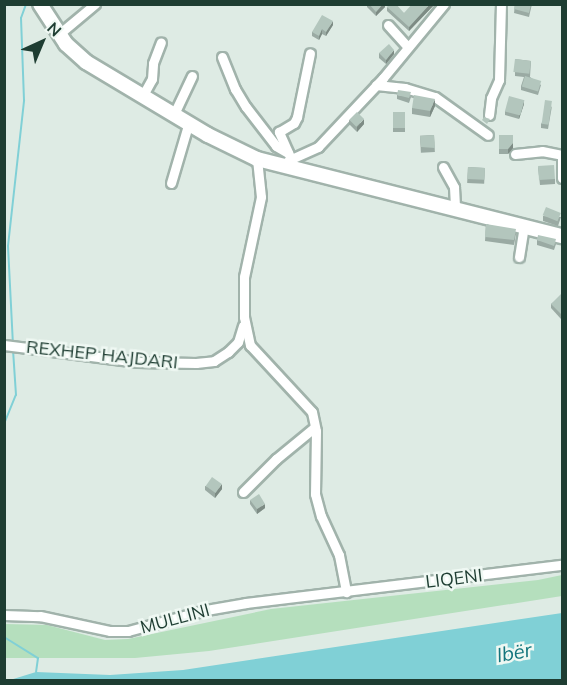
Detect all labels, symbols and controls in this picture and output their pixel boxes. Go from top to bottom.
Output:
north arrow [12,12,72,72]
text: N [43,18,66,40]
street label: REXHEP HAJDARI [25,336,179,374]
street label: LIQENI [424,565,484,593]
street label: MULLINI [138,599,212,639]
water label: Ibër [495,637,533,667]

